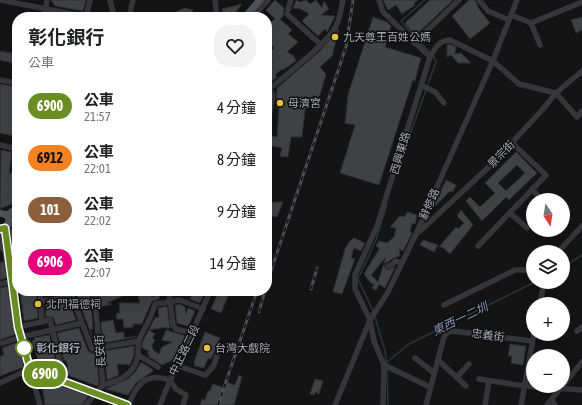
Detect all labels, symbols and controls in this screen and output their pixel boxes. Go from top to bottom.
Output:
button: heart [214,25,256,67]
text: 彰化銀行 [28,26,104,48]
place label: 九天尊王百姓公媽 [343,31,431,43]
marker: 九天尊王百姓公媽 [330,32,340,42]
text: 公車 [28,55,54,70]
text: 公車 [84,91,114,108]
place label: 母濟宮 [288,97,321,109]
text: 6900 [37,98,63,114]
marker: 母濟宮 [275,98,285,108]
text: 4 分鐘 [217,99,256,116]
text: 21:57 [84,109,111,124]
street label: 西興東路 [388,130,412,176]
street label: 景宗街 [485,138,517,170]
text: 公車 [84,143,114,160]
text: 6912 [37,150,63,166]
text: 8 分鐘 [217,151,256,168]
text: 22:01 [84,161,111,176]
street label: 辭修路 [417,186,441,222]
north arrow [526,193,570,237]
map controls [526,193,570,393]
text: 公車 [84,195,114,212]
text: 101 [40,202,60,218]
text: 9 分鐘 [217,203,256,220]
text: 22:02 [84,213,111,228]
button: layers [526,245,570,289]
text: 公車 [84,247,114,264]
text: 6906 [37,254,63,270]
text: 14 分鐘 [210,255,256,272]
text: 22:07 [84,265,111,280]
button: + [526,297,570,341]
place label: 北門福德祠 [46,298,101,310]
marker: 北門福德祠 [33,299,43,309]
water label: 東西一二圳 [430,299,492,338]
street label: 中正路二段 [167,323,201,377]
street label: 忠義街 [471,327,505,343]
street label: 長安街 [93,334,107,368]
marker: 彰化銀行 [15,339,33,357]
place label: 彰化銀行 [36,342,80,354]
place label: 台灣大戲院 [215,342,270,354]
marker: 台灣大戲院 [202,343,212,353]
button: − [526,349,570,393]
line badge: 6900 [17,361,73,387]
text: 6900 [32,366,58,382]

